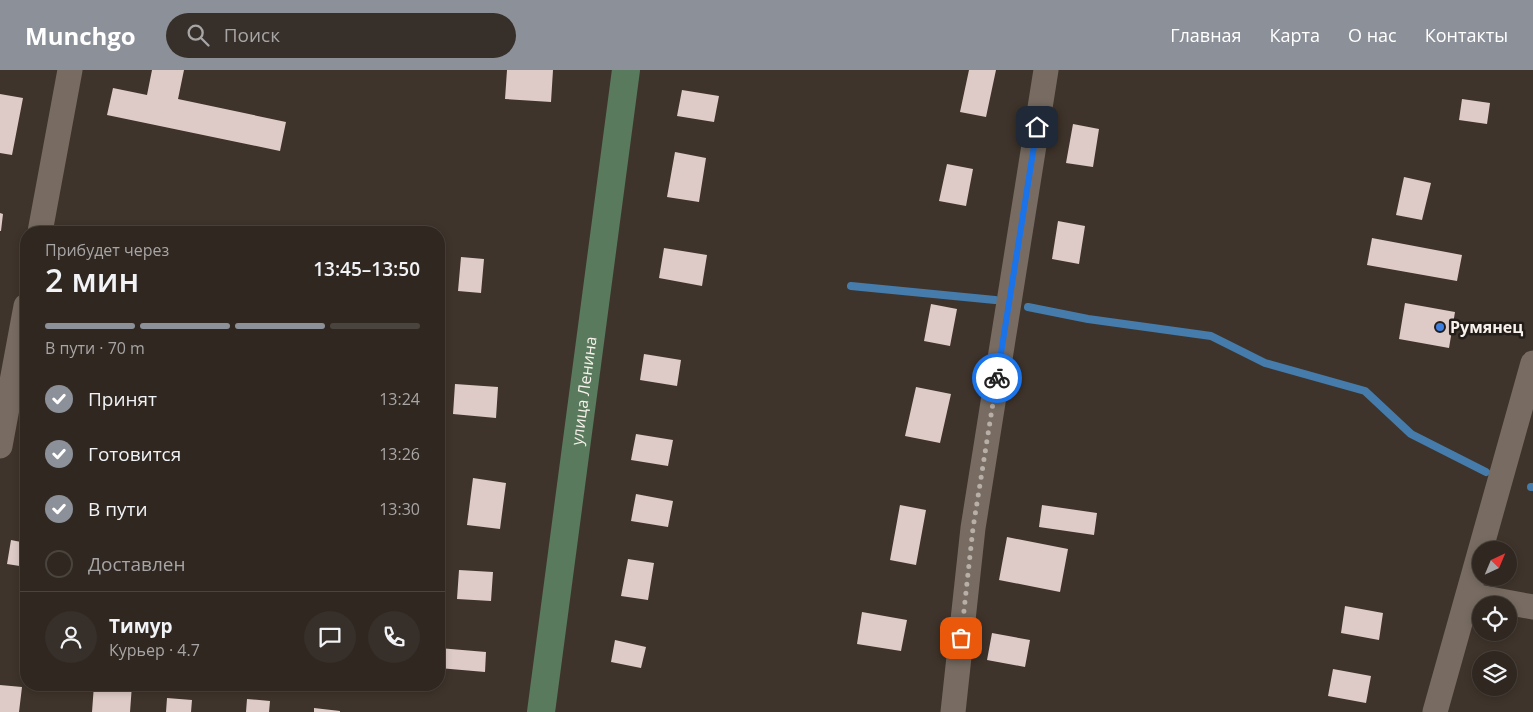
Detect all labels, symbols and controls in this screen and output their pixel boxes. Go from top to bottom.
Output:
search box [166,13,516,58]
text: Munchgo [25,19,136,52]
icon: search [184,21,212,49]
text: Поиск [224,22,280,48]
text: Главная [1170,23,1242,47]
text: Карта [1270,23,1320,47]
text: О нас [1348,23,1397,47]
text: Контакты [1425,23,1508,47]
pin [1016,106,1058,148]
icon: home [1023,113,1051,141]
text: Прибудет через [45,239,169,261]
text: 13:45–13:50 [313,256,420,282]
text: 2 мин [45,258,139,301]
place label: Румянец [1450,316,1523,338]
marker: Румянец [1434,321,1446,333]
street label: улица Ленина [565,335,602,447]
text: В пути · 70 m [45,337,145,359]
courier [972,353,1022,403]
icon: bike [983,364,1011,392]
icon: check [45,385,73,413]
text: Принят [88,386,157,412]
text: 13:24 [379,388,420,410]
icon: check [45,440,73,468]
text: Готовится [88,441,181,467]
text: 13:26 [379,443,420,465]
icon: check [45,495,73,523]
text: В пути [88,496,148,522]
text: 13:30 [379,498,420,520]
north arrow [1472,541,1518,586]
map controls [1472,541,1517,696]
text: Доставлен [88,551,186,577]
button: locate [1472,596,1517,641]
button: person [45,611,97,663]
button: chat [304,611,356,663]
button: phone [368,611,420,663]
text: Тимур [109,613,173,639]
pin [940,617,982,659]
icon: bag [947,624,975,652]
text: Курьер · 4.7 [109,639,200,661]
button: layers [1472,651,1517,696]

